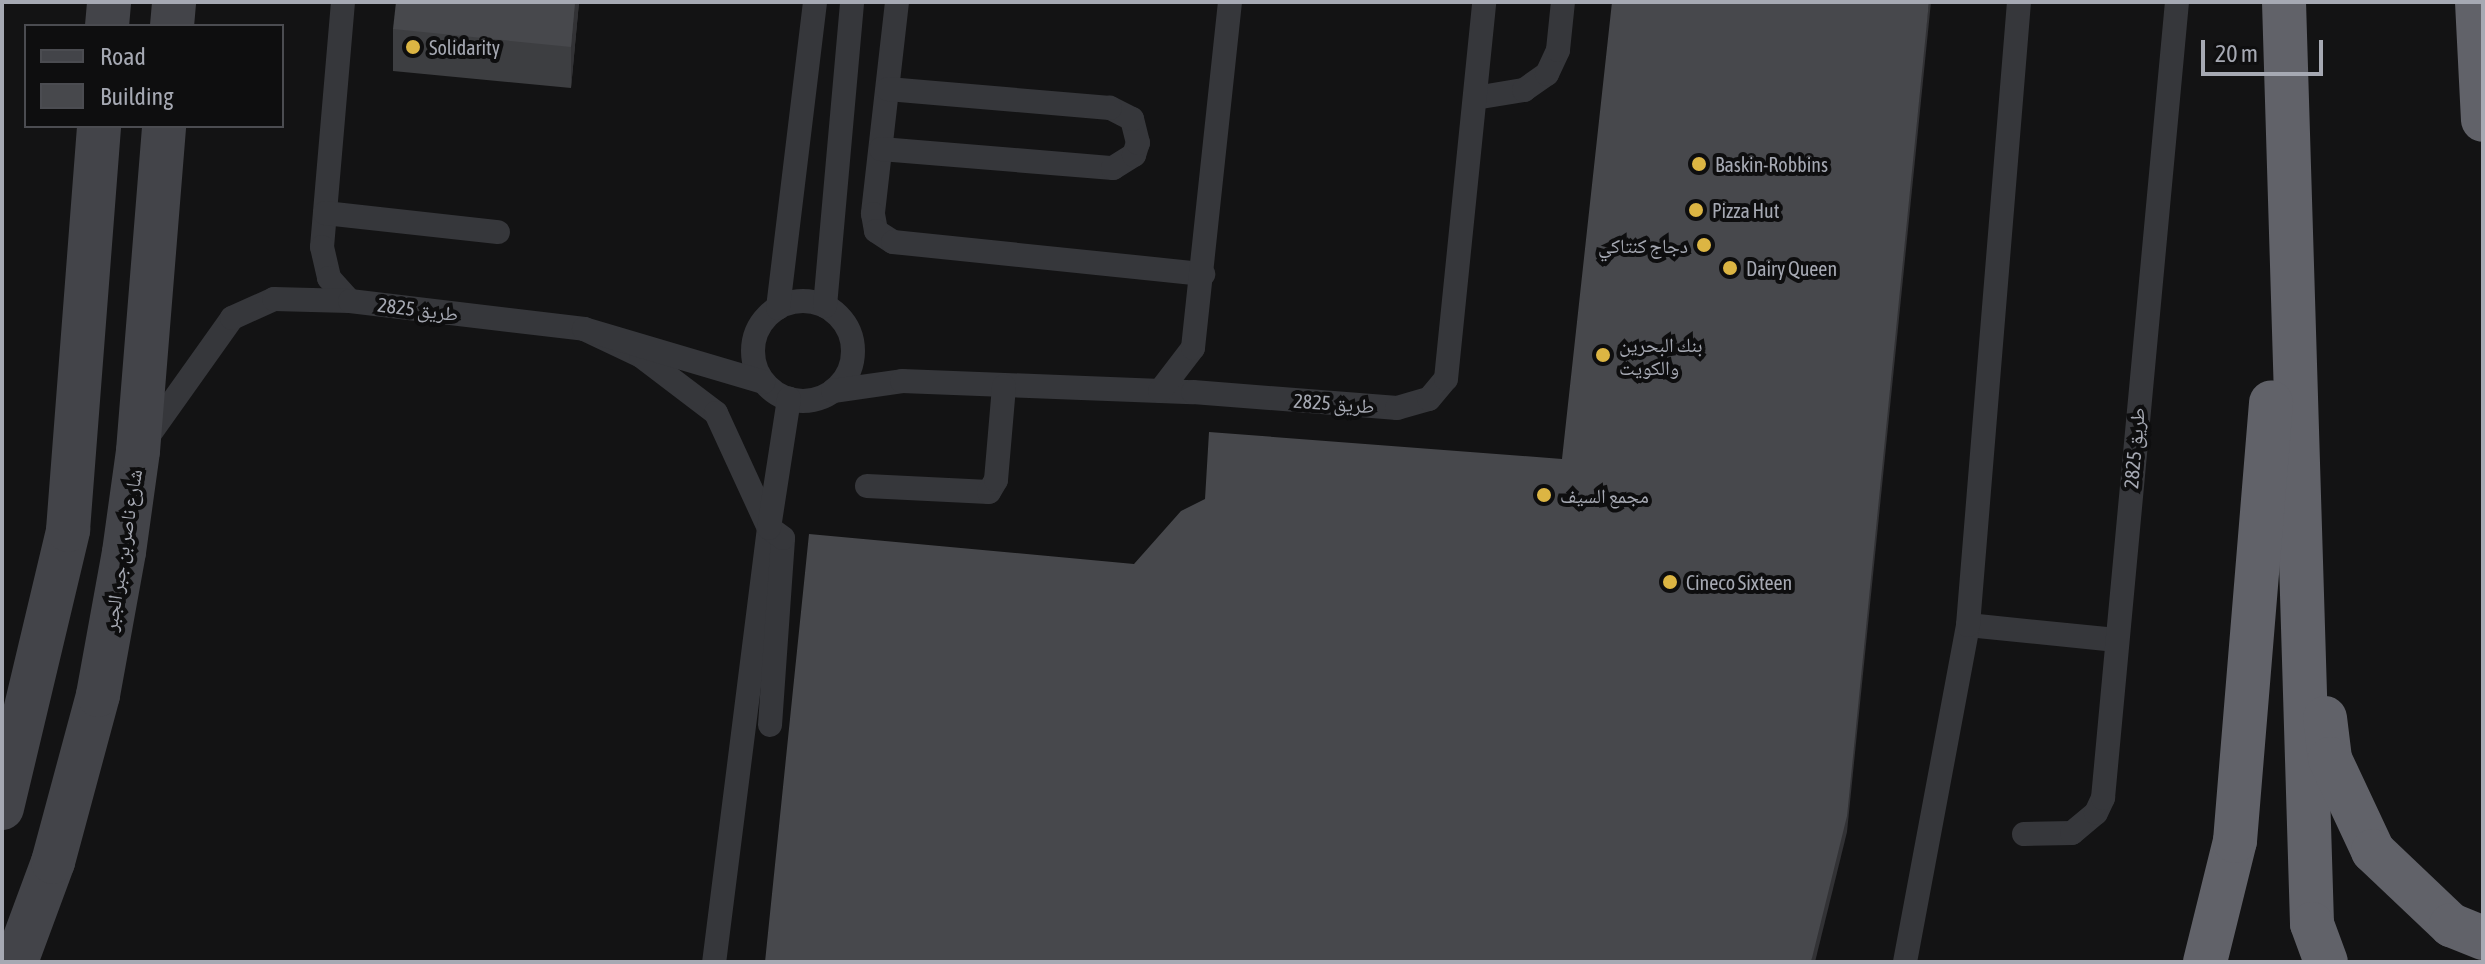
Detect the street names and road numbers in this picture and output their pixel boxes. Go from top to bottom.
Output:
street label: طريق 2825 [376,292,460,326]
street label: طريق 2825 [1293,388,1375,418]
street label: طريق 2825 [2119,406,2149,490]
street label: شارع ناصر بن جبر الجبر [97,467,147,633]

